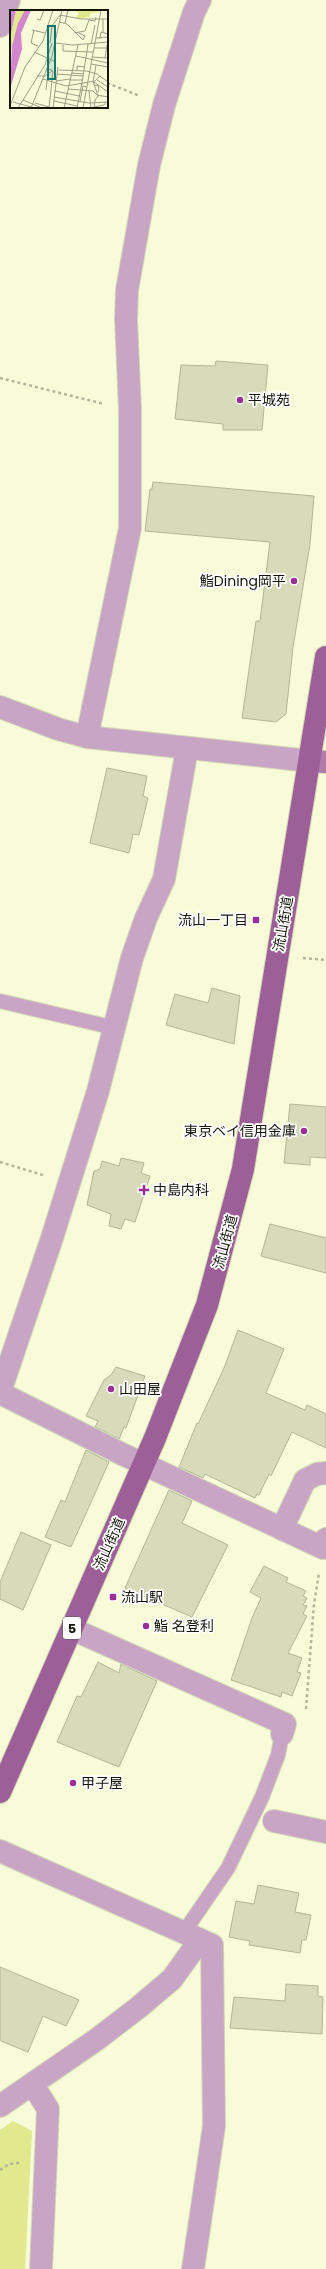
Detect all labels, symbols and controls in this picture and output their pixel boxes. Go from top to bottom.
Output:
inset map [10,10,108,108]
place label: 平城苑 [248,390,290,410]
marker: 平城苑 [235,395,245,405]
place label: 鮨Dining岡平 [200,571,286,591]
marker: 鮨Dining岡平 [289,576,299,586]
street label: 流山街道 [268,895,298,953]
place label: 流山一丁目 [178,910,248,930]
marker: 流山一丁目 [251,915,261,925]
place label: 東京ベイ信用金庫 [184,1121,296,1141]
marker: 東京ベイ信用金庫 [299,1126,309,1136]
place label: 中島内科 [153,1180,209,1200]
marker: 中島内科 [138,1184,150,1196]
street label: 流山街道 [208,1212,242,1272]
place label: 山田屋 [119,1379,161,1399]
marker: 山田屋 [106,1384,116,1394]
street label: 流山街道 [88,1514,130,1574]
place label: 流山駅 [121,1587,163,1607]
marker: 流山駅 [108,1592,118,1602]
place label: 鮨 名登利 [154,1616,214,1636]
road number: 5 [63,1617,81,1639]
marker: 鮨 名登利 [141,1621,151,1631]
place label: 甲子屋 [81,1773,123,1793]
marker: 甲子屋 [68,1778,78,1788]

